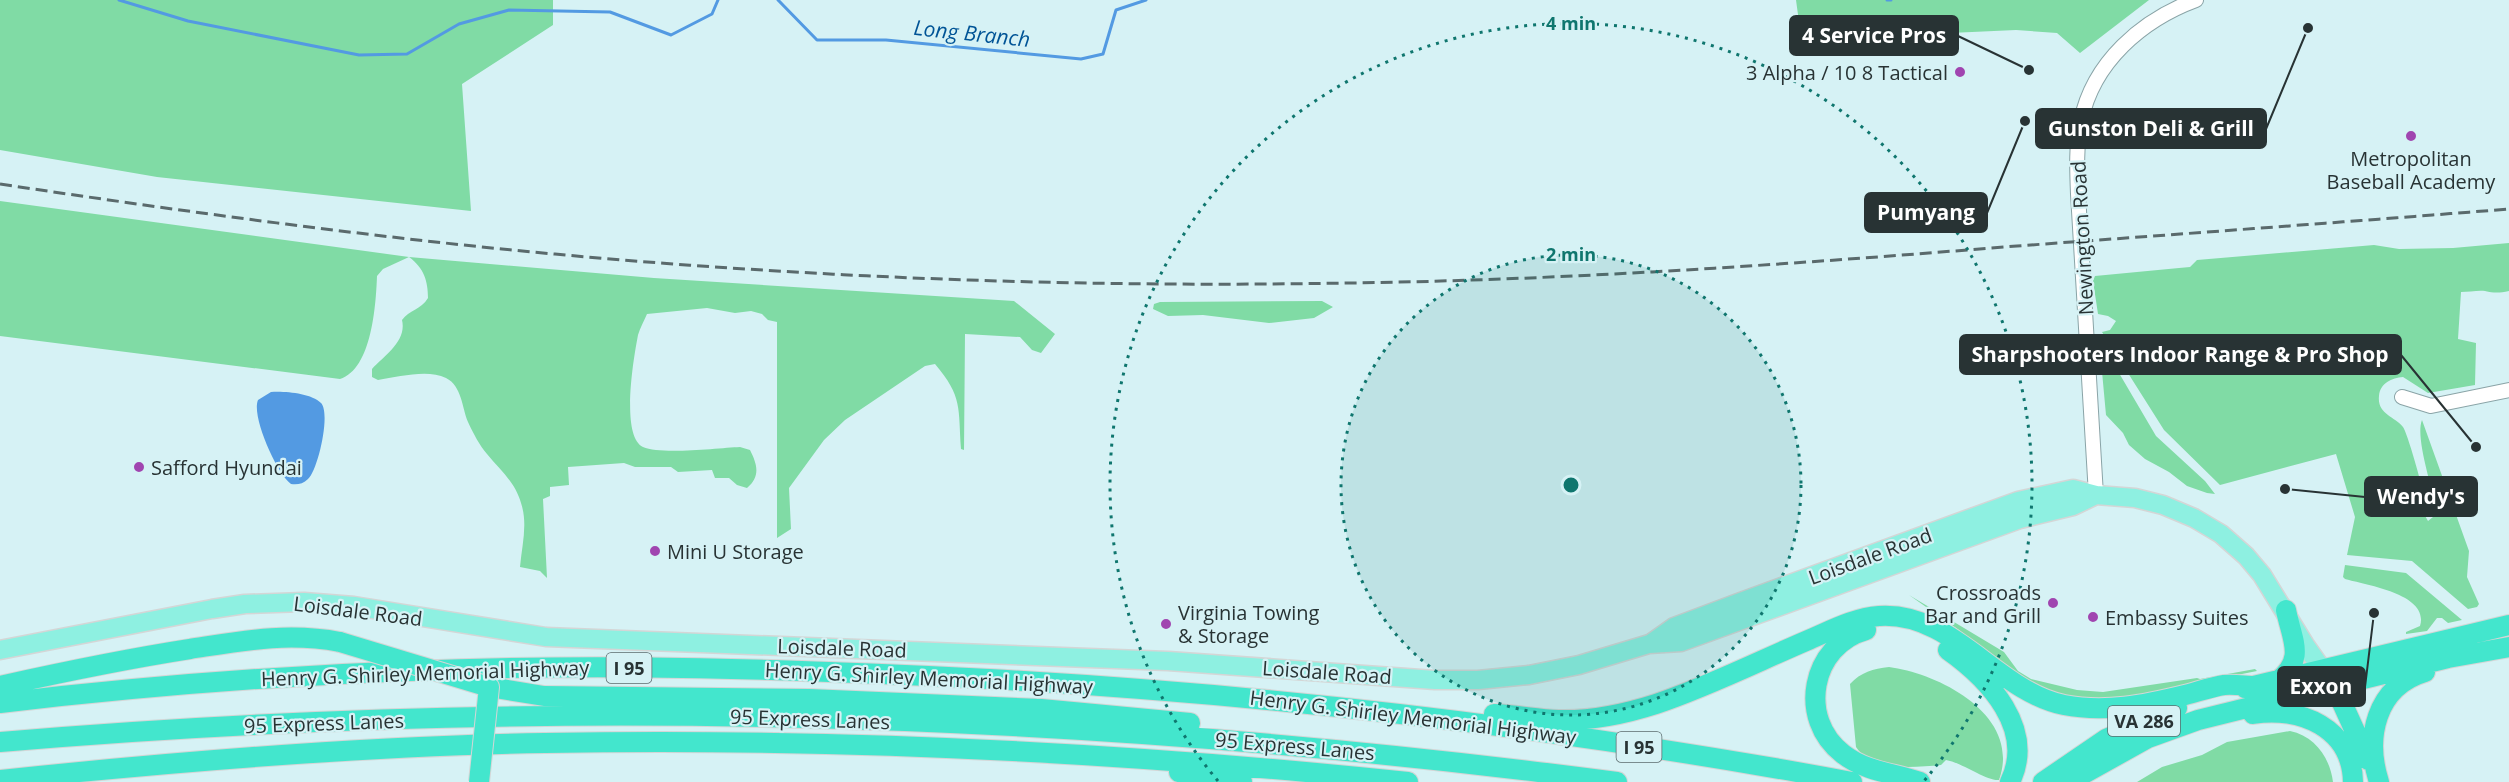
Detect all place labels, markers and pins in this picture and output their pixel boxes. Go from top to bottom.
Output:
callout: 4 Service Pros [1790,16,1958,55]
place label: 3 Alpha / 10 8 Tactical [1746,59,1948,86]
marker: 3 Alpha / 10 8 Tactical [1953,65,1967,79]
callout: Gunston Deli & Grill [2036,109,2266,148]
marker: Metropolitan Baseball Academy [2404,129,2418,143]
place label: Metropolitan Baseball Academy [2327,145,2496,195]
callout: Pumyang [1865,193,1987,232]
callout: Sharpshooters Indoor Range & Pro Shop [1960,335,2401,374]
place label: Safford Hyundai [151,454,302,481]
marker: Safford Hyundai [132,460,146,474]
centre of rings [1561,475,1581,495]
callout: Wendy's [2365,477,2477,516]
place label: Mini U Storage [667,538,804,565]
marker: Mini U Storage [648,544,662,558]
place label: Crossroads Bar and Grill [1925,579,2041,629]
marker: Crossroads Bar and Grill [2046,596,2060,610]
place label: Virginia Towing & Storage [1178,599,1320,649]
place label: Embassy Suites [2105,604,2248,631]
marker: Embassy Suites [2086,610,2100,624]
marker: Virginia Towing & Storage [1159,617,1173,631]
callout: Exxon [2278,667,2365,706]

